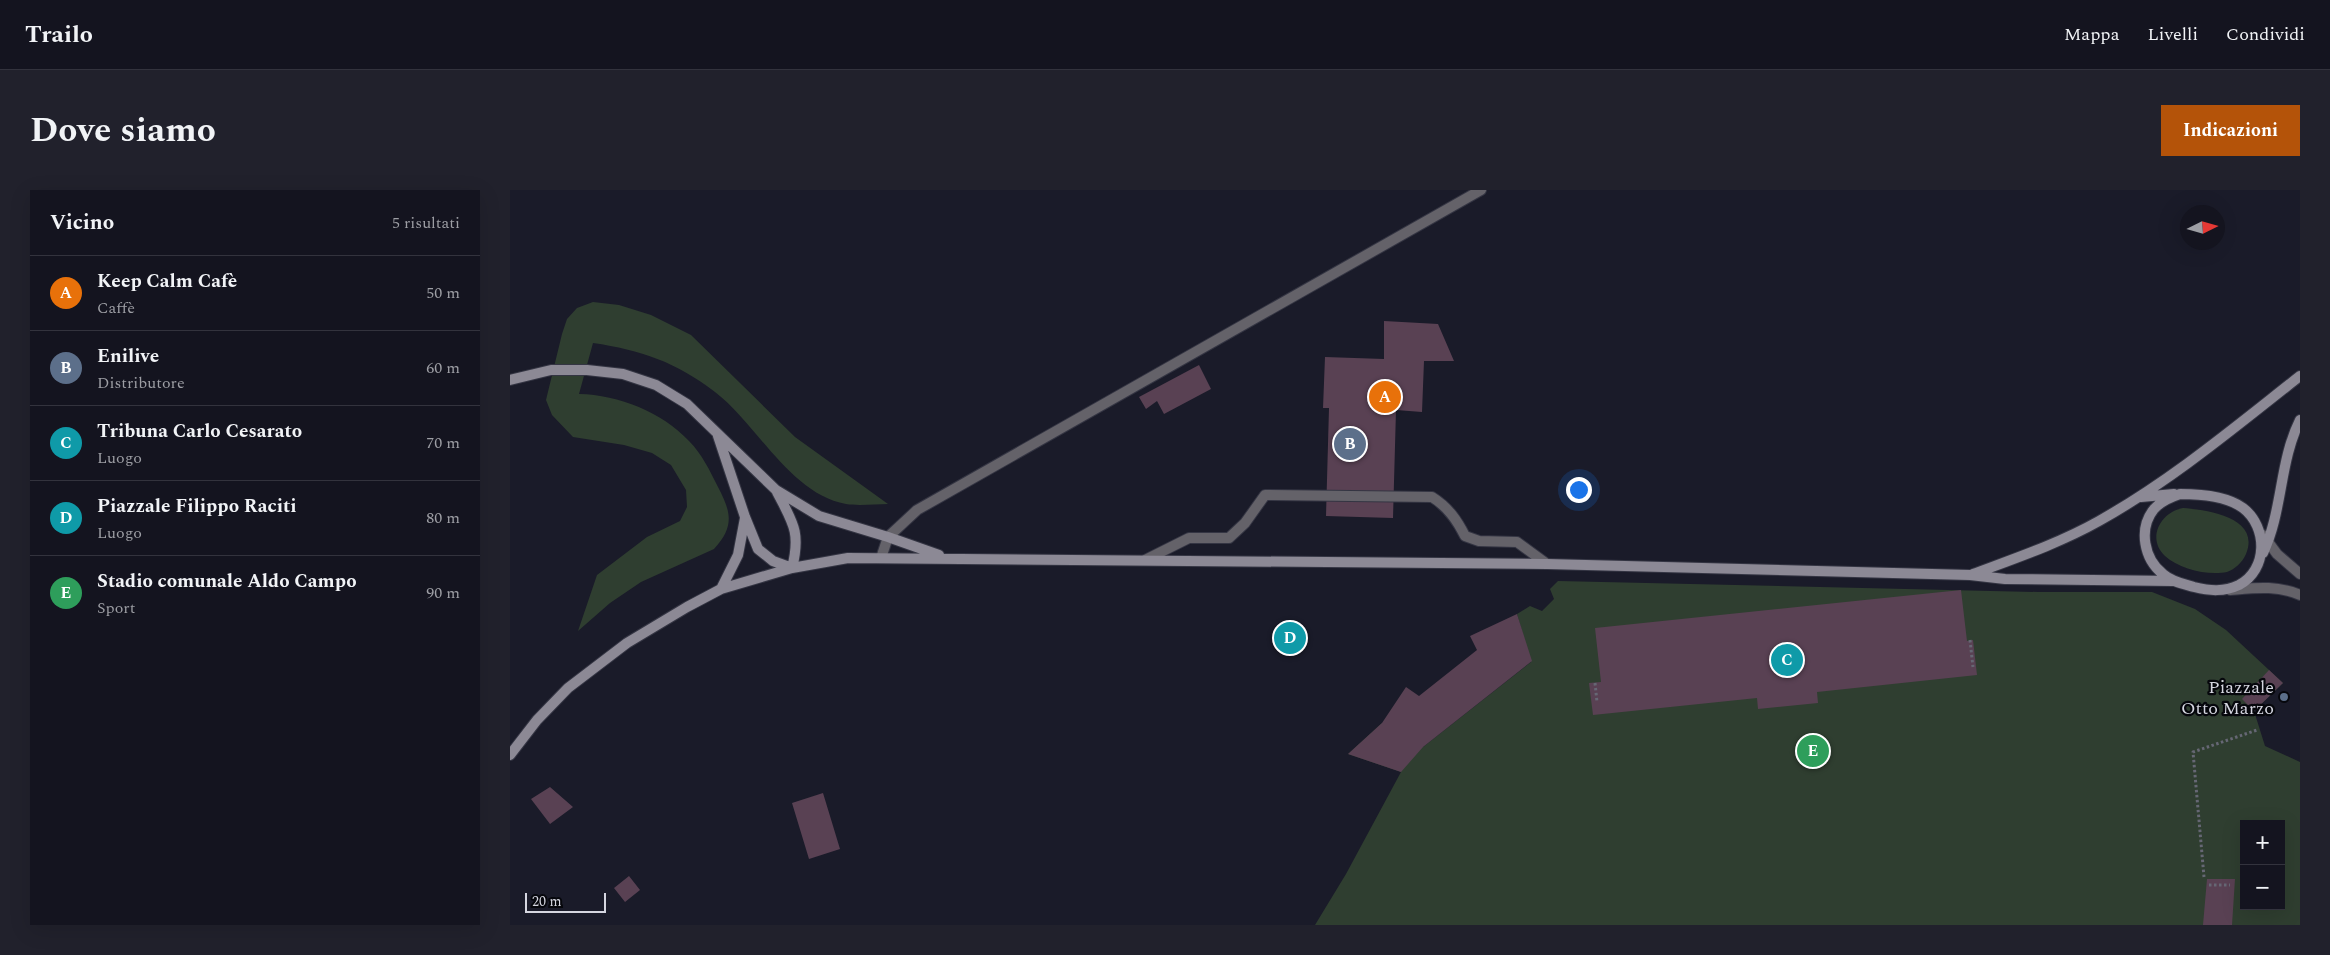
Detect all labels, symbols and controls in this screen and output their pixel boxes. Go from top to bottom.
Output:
text: Trailo [25,17,93,53]
text: Mappa [2064,21,2119,48]
text: Livelli [2147,21,2198,48]
text: Condividi [2226,21,2305,48]
text: Dove siamo [30,104,216,157]
button: Indicazioni [2161,105,2300,156]
north arrow [2180,205,2225,250]
text: Vicino [50,207,114,239]
text: 5 risultati [392,211,460,235]
text: Keep Calm Cafè [97,267,237,296]
text: A [60,281,72,305]
text: 50 m [426,281,460,305]
text: Caffè [97,296,135,320]
text: Enilive [97,342,159,371]
text: B [60,356,72,380]
text: 60 m [426,356,460,380]
text: Distributore [97,371,185,395]
pin: A [1369,378,1401,416]
text: Tribuna Carlo Cesarato [97,417,302,446]
pin: B [1334,425,1366,463]
text: C [60,431,72,455]
text: 70 m [426,431,460,455]
text: Luogo [97,446,142,470]
your location [1566,477,1592,503]
text: Piazzale Filippo Raciti [97,492,297,521]
text: D [60,506,72,530]
text: 80 m [426,506,460,530]
text: Luogo [97,521,142,545]
text: Stadio comunale Aldo Campo [97,567,357,596]
text: E [61,581,71,605]
text: 90 m [426,581,460,605]
text: Sport [97,596,135,620]
pin: D [1274,619,1306,657]
pin: C [1771,641,1803,679]
place label: Piazzale Otto Marzo [2181,674,2274,722]
marker: Piazzale Otto Marzo [2278,691,2290,703]
pin: E [1797,732,1829,770]
map controls [2240,820,2285,910]
button: + [2240,820,2285,865]
button: − [2240,865,2285,910]
scale bar [525,890,606,913]
text: 20 m [532,891,562,912]

